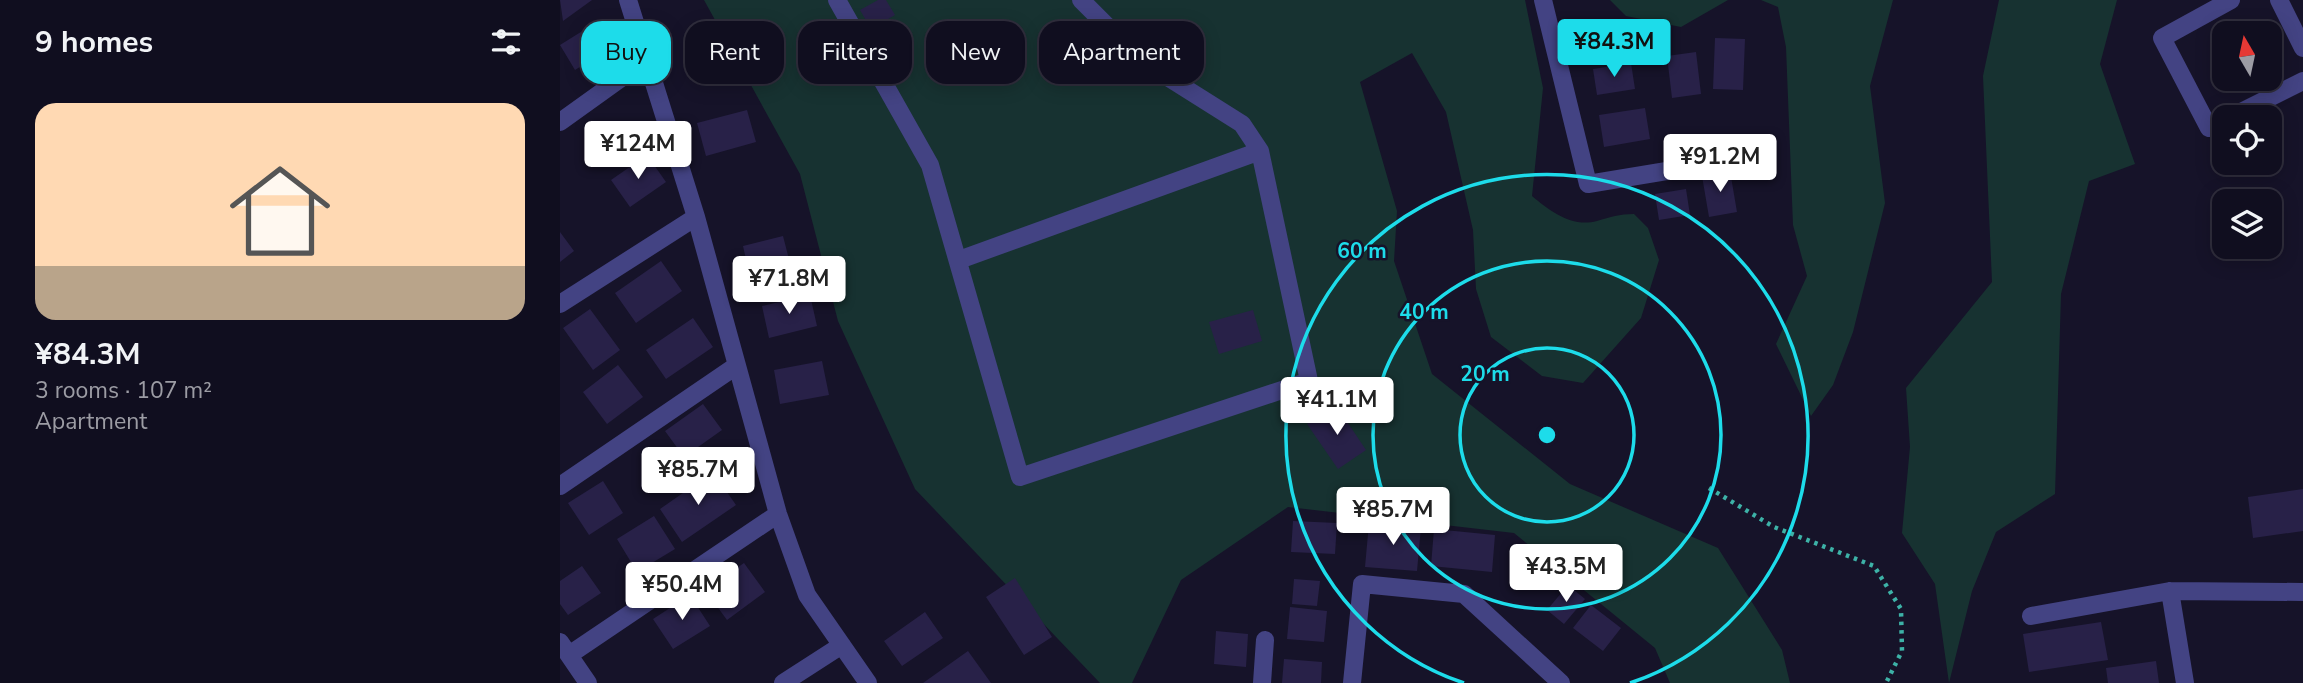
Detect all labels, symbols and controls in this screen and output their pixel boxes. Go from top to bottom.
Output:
pin: ¥84.3M [1557,20,1671,79]
chip: Buy [581,21,671,84]
chip: Rent [685,21,784,84]
chip: Filters [798,21,912,84]
chip: New [926,21,1025,84]
chip: Apartment [1039,21,1204,84]
north arrow [2212,21,2282,91]
map controls [2212,21,2282,259]
text: 9 homes [35,22,153,63]
icon: filters [487,23,525,61]
text: ¥84.3M [1574,26,1654,57]
button: locate [2212,105,2282,175]
pin: ¥124M [589,122,687,181]
text: ¥124M [600,128,676,159]
pin: ¥91.2M [1663,134,1777,194]
text: ¥91.2M [1680,141,1760,172]
icon: home [217,148,343,274]
button: layers [2212,189,2282,259]
text: 60 m [1337,237,1387,265]
pin: ¥71.8M [732,256,846,316]
text: ¥71.8M [749,263,829,294]
text: 40 m [1399,298,1449,326]
text: ¥84.3M [35,334,140,375]
text: 20 m [1460,360,1510,388]
text: 3 rooms · 107 m² [35,375,212,406]
pin: ¥41.1M [1280,378,1394,437]
text: ¥41.1M [1297,384,1377,415]
text: Apartment [35,406,147,437]
centre of rings [1535,423,1559,447]
pin: ¥85.7M [641,448,755,507]
text: ¥85.7M [658,454,738,485]
pin: ¥85.7M [1336,488,1450,547]
text: ¥85.7M [1353,494,1433,525]
pin: ¥43.5M [1509,544,1623,604]
text: ¥43.5M [1526,551,1606,582]
pin: ¥50.4M [625,562,739,622]
text: ¥50.4M [642,569,722,600]

